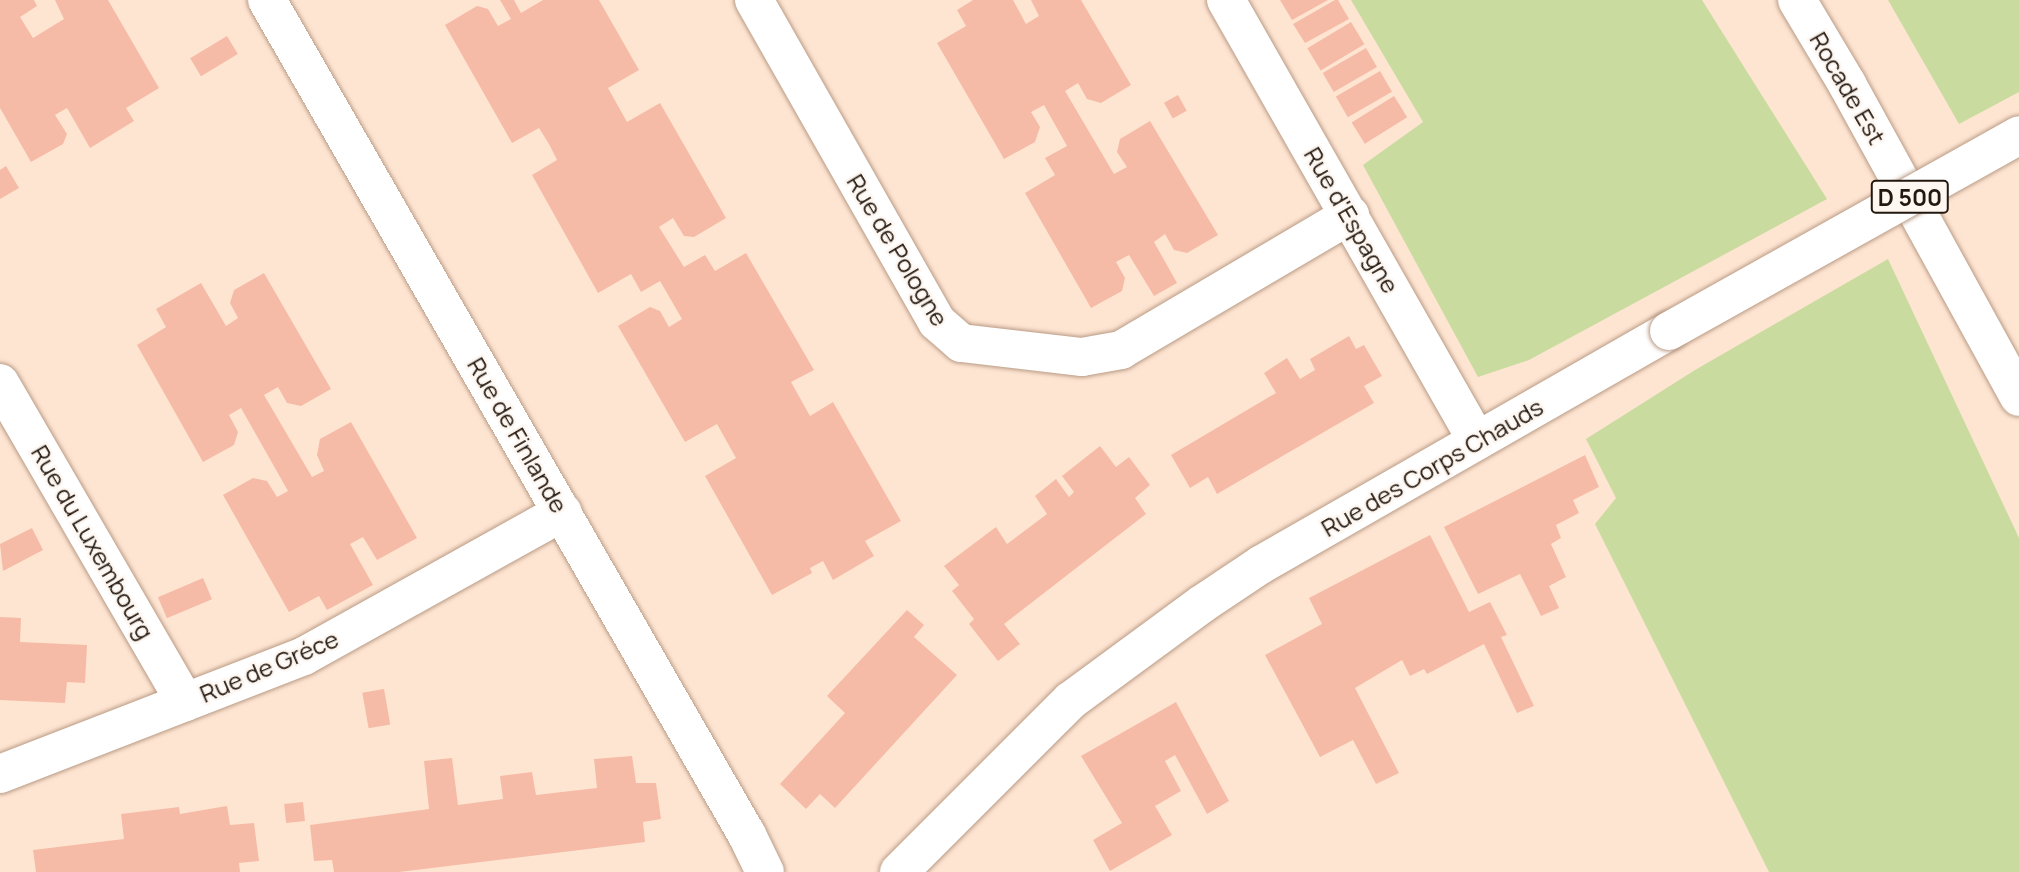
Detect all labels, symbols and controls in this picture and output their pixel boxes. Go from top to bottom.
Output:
street label: Rocade Est [1804,27,1892,149]
street label: Rue d'Espagne [1299,142,1405,298]
street label: Rue de Pologne [841,169,955,331]
road number: D 500 [1870,178,1950,216]
street label: Rue de Finlande [462,352,574,518]
street label: Rue des Corps Chauds [1316,392,1548,542]
street label: Rue du Luxembourg [26,440,160,644]
street label: Rue de Gréce [195,624,343,708]

